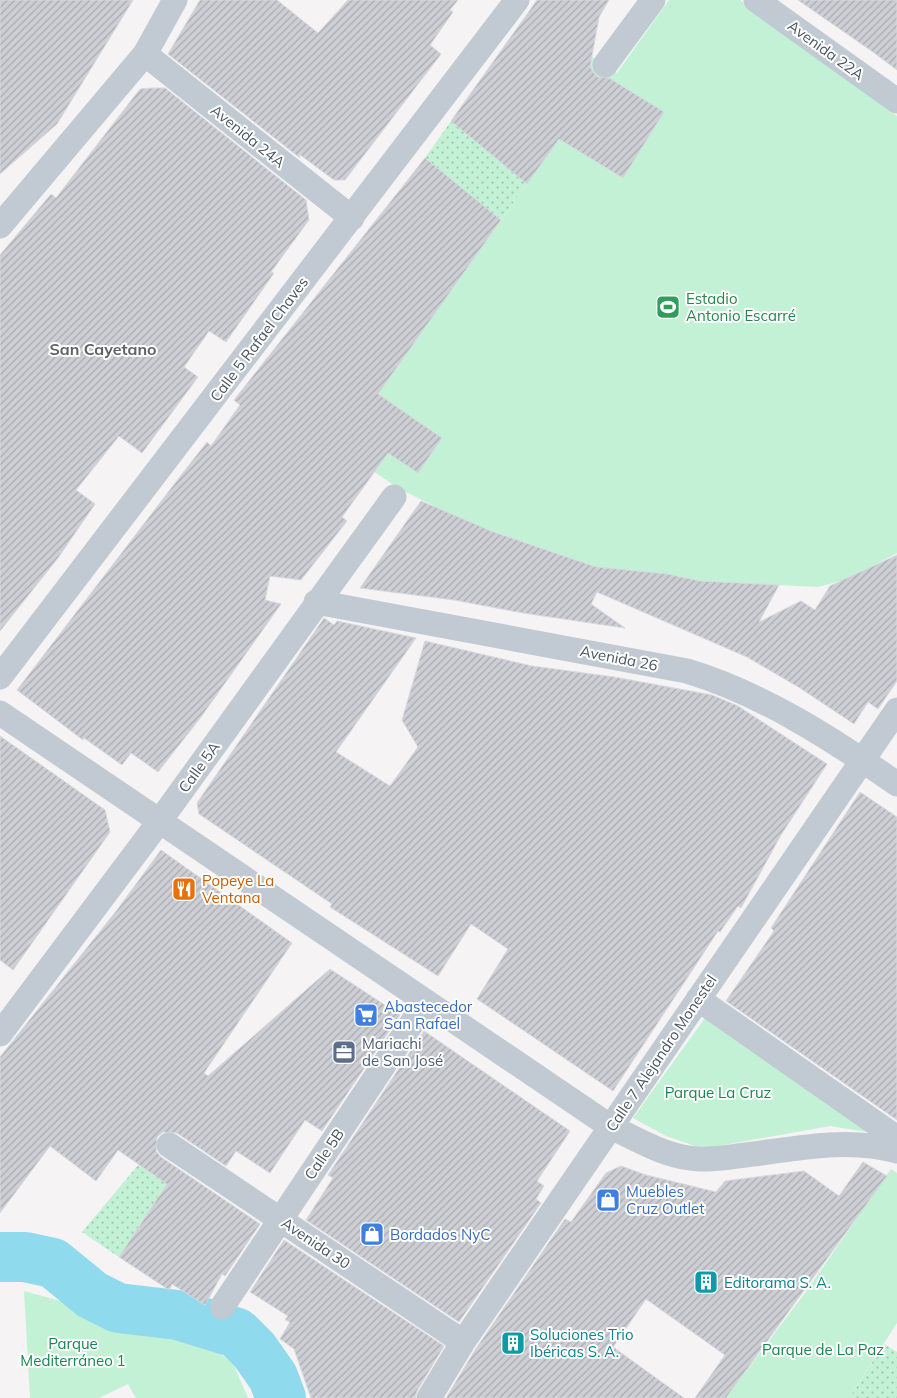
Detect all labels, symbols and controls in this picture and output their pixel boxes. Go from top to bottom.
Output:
street label: Avenida 22A [784,16,868,84]
street label: Avenida 24A [207,100,289,172]
street label: Calle 5 Rafael Chaves [206,273,312,405]
place label: Estadio Antonio Escarré [686,289,796,325]
sports icon: Estadio Antonio Escarré [655,294,681,320]
district label: San Cayetano [49,339,157,359]
street label: Avenida 26 [578,641,660,675]
street label: Calle 5A [174,738,224,796]
place label: Popeye La Ventana [202,871,274,907]
restaurant icon: Popeye La Ventana [171,876,197,902]
street label: Calle 7 Alejandro Monestel [601,971,721,1135]
place label: Abastecedor San Rafael [384,997,473,1033]
supermarket icon: Abastecedor San Rafael [353,1002,379,1028]
place label: Mariachi de San José [362,1034,443,1070]
office icon: Mariachi de San José [331,1039,357,1065]
park label: Parque La Cruz [665,1083,772,1102]
street label: Calle 5B [300,1125,348,1183]
place label: Muebles Cruz Outlet [626,1182,705,1218]
shop icon: Muebles Cruz Outlet [595,1187,621,1213]
street label: Avenida 30 [278,1213,354,1273]
shop icon: Bordados NyC [359,1221,385,1247]
place label: Bordados NyC [390,1225,490,1244]
building icon: Editorama S. A. [693,1269,719,1295]
place label: Editorama S. A. [724,1273,831,1292]
place label: Soluciones Trio Ibéricas S. A. [530,1325,634,1361]
building icon: Soluciones Trio Ibéricas S. A. [500,1330,526,1356]
park label: Parque Mediterráneo 1 [20,1334,126,1370]
park label: Parque de La Paz [762,1340,884,1359]

